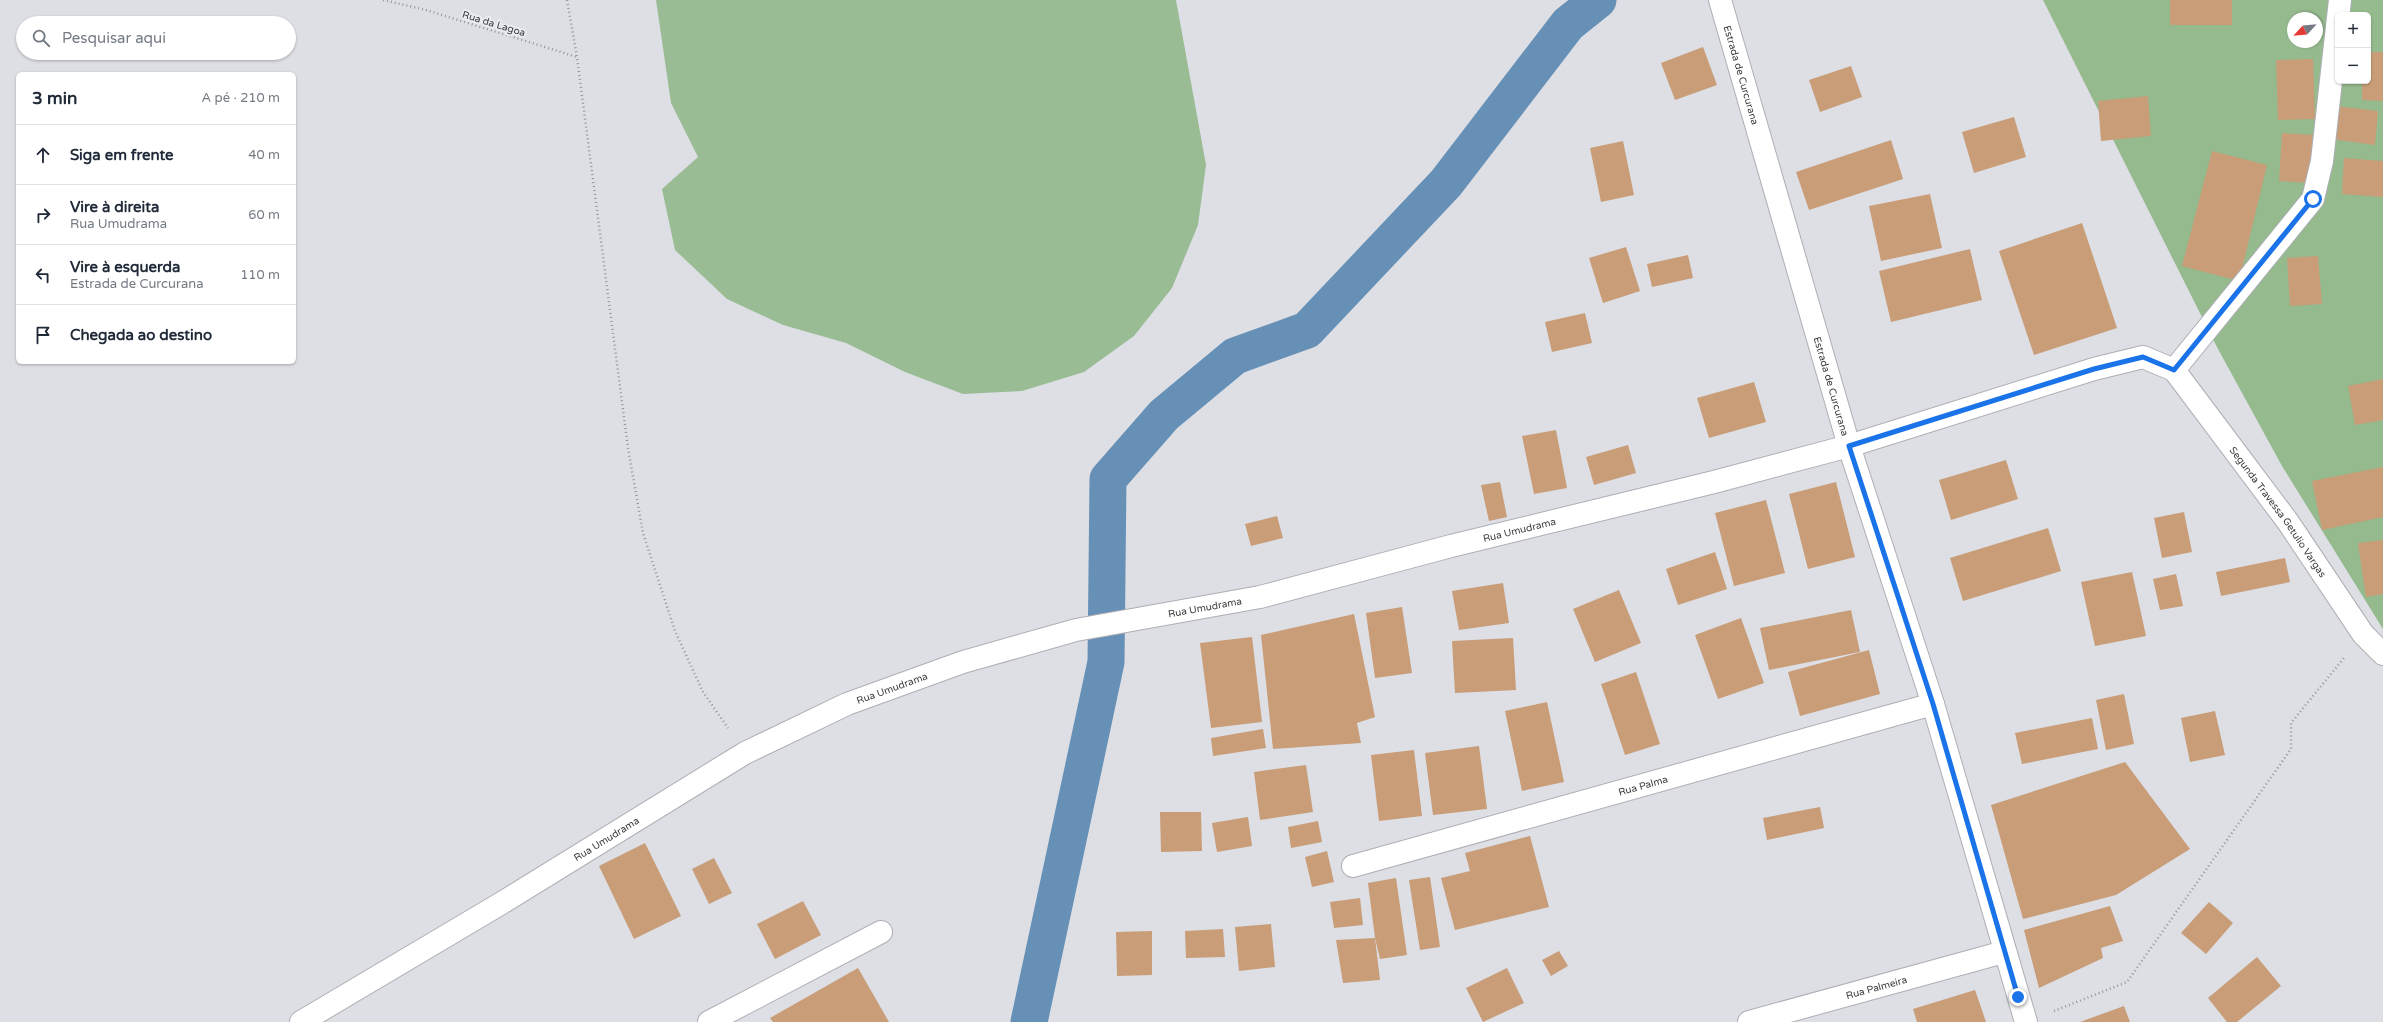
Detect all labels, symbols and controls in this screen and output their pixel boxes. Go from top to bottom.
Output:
street label: Rua da Lagoa [461,9,527,39]
north arrow [2287,12,2323,48]
map controls [2335,12,2371,84]
button: + [2335,12,2371,48]
search box [16,16,296,60]
street label: Estrada de Curcurana [1721,24,1761,126]
icon: search [30,27,52,49]
text: Pesquisar aqui [62,29,166,47]
button: − [2335,48,2371,84]
text: 3 min [32,88,77,109]
text: A pé · 210 m [201,90,280,106]
icon: ahead [32,144,54,166]
text: Siga em frente [70,146,174,164]
text: 40 m [248,147,280,163]
route start [2304,190,2322,208]
text: Vire à direita [70,198,159,216]
icon: right [32,204,54,226]
text: 60 m [248,207,280,223]
text: Rua Umudrama [70,216,167,232]
text: Vire à esquerda [70,258,180,276]
icon: left [32,264,54,286]
text: 110 m [240,267,280,283]
text: Estrada de Curcurana [70,276,203,292]
icon: arrive [32,324,54,346]
text: Chegada ao destino [70,326,212,344]
street label: Estrada de Curcurana [1811,335,1851,437]
street label: Segunda Travessa Getulio Vargas [2227,445,2328,580]
street label: Rua Umudrama [1482,516,1557,545]
street label: Rua Umudrama [1167,595,1243,620]
street label: Rua Umudrama [855,670,929,707]
street label: Rua Palma [1617,773,1669,799]
street label: Rua Umudrama [572,815,642,864]
street label: Rua Palmeira [1845,974,1908,1002]
route end [2009,988,2027,1006]

